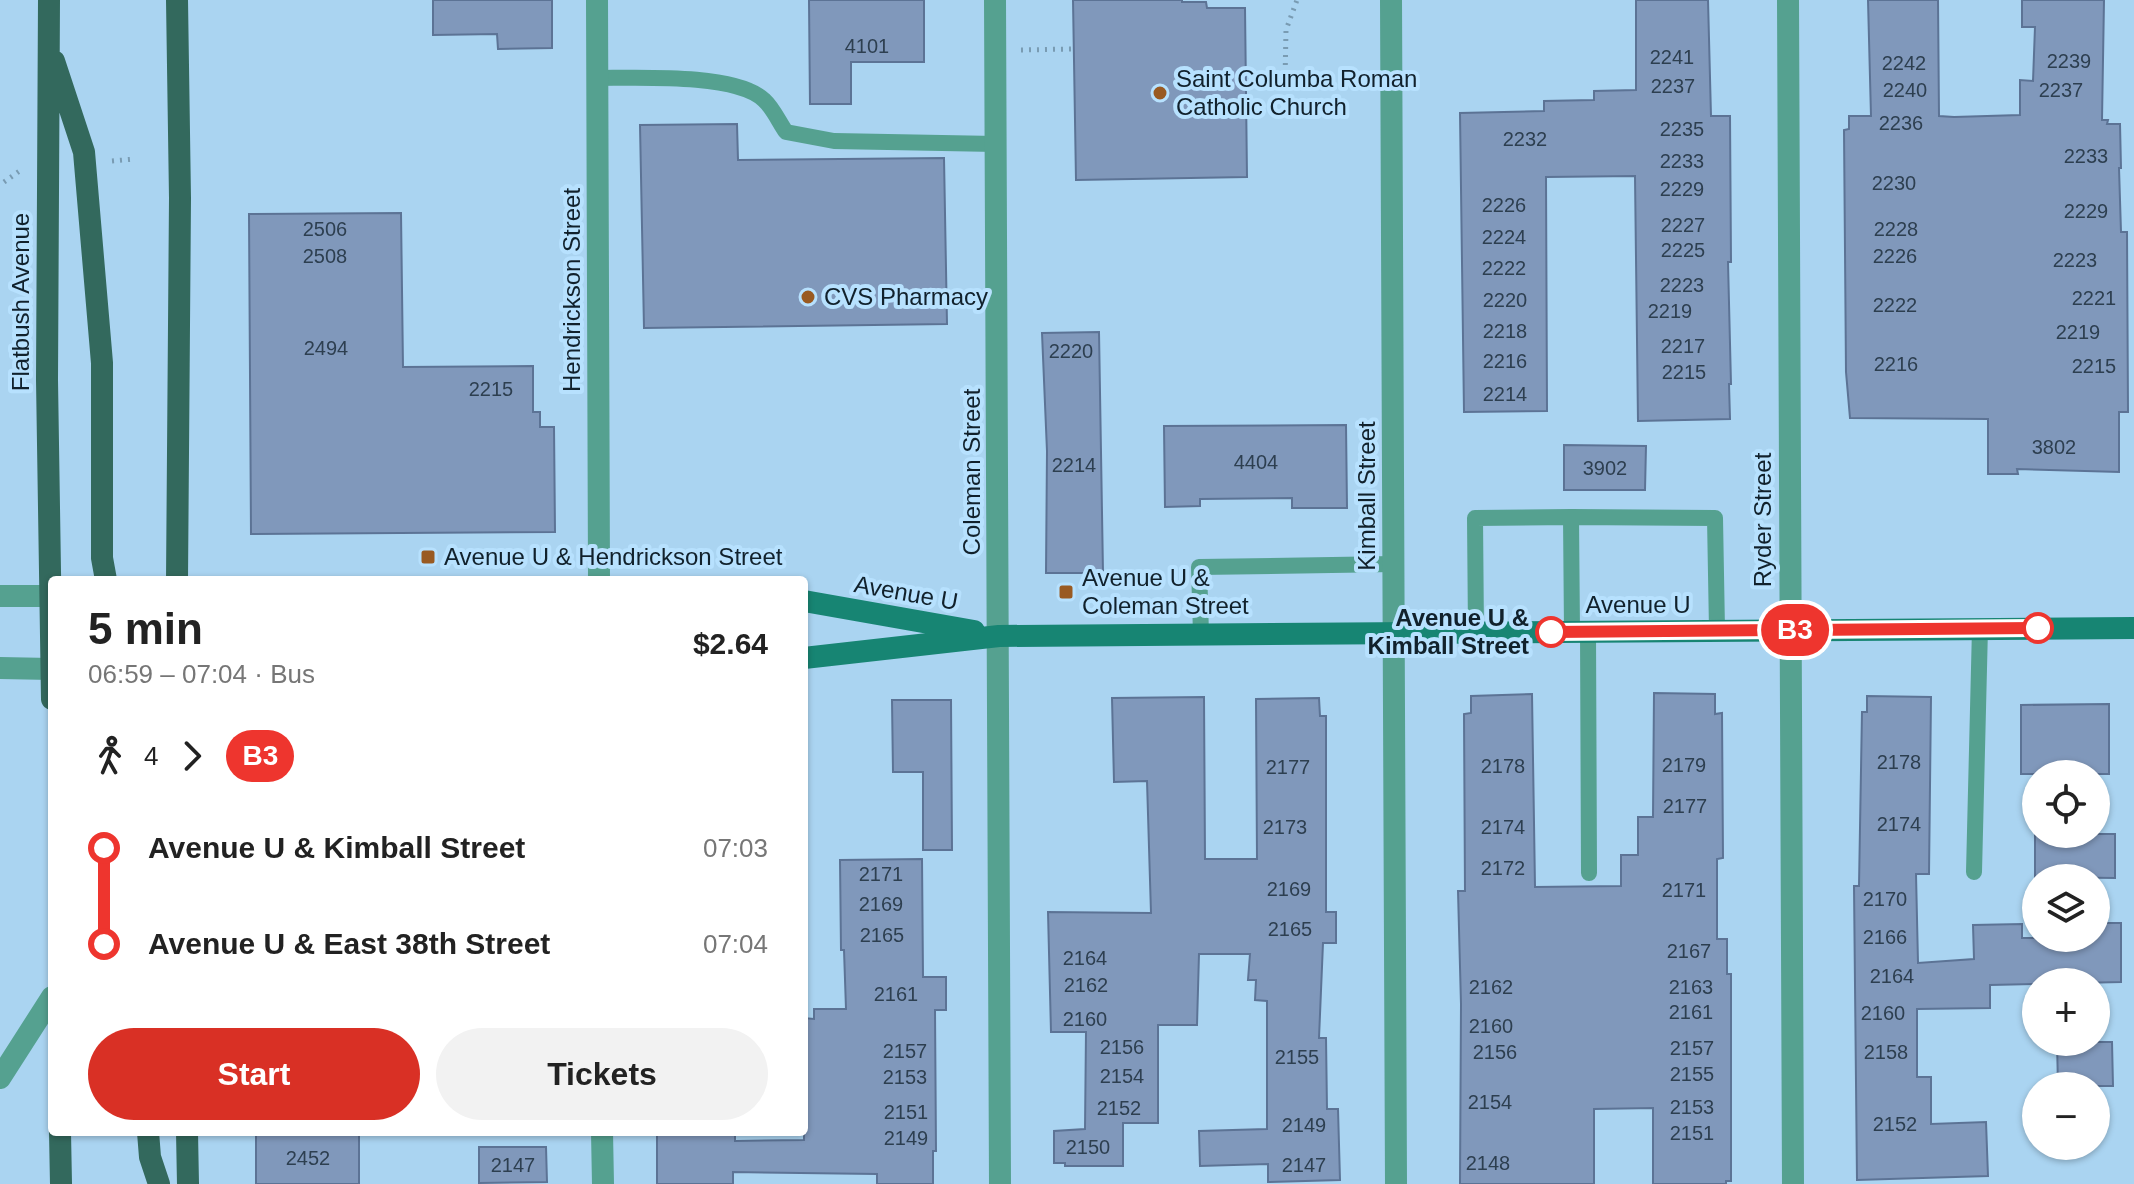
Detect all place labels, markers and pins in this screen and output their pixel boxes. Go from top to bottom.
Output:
place label: Saint Columba Roman Catholic Church [1176,65,1417,120]
marker: Saint Columba Roman Catholic Church [1151,84,1169,102]
place label: CVS Pharmacy [824,283,988,310]
marker: CVS Pharmacy [799,288,817,306]
place label: Avenue U & Hendrickson Street [444,543,783,570]
marker: Avenue U & Hendrickson Street [419,548,437,566]
place label: Avenue U & Coleman Street [1082,564,1249,619]
marker: Avenue U & Coleman Street [1057,583,1075,601]
place label: Avenue U & Kimball Street [1368,604,1529,659]
unlabelled marker [2023,613,2053,643]
marker: Avenue U & Kimball Street [1536,617,1566,647]

